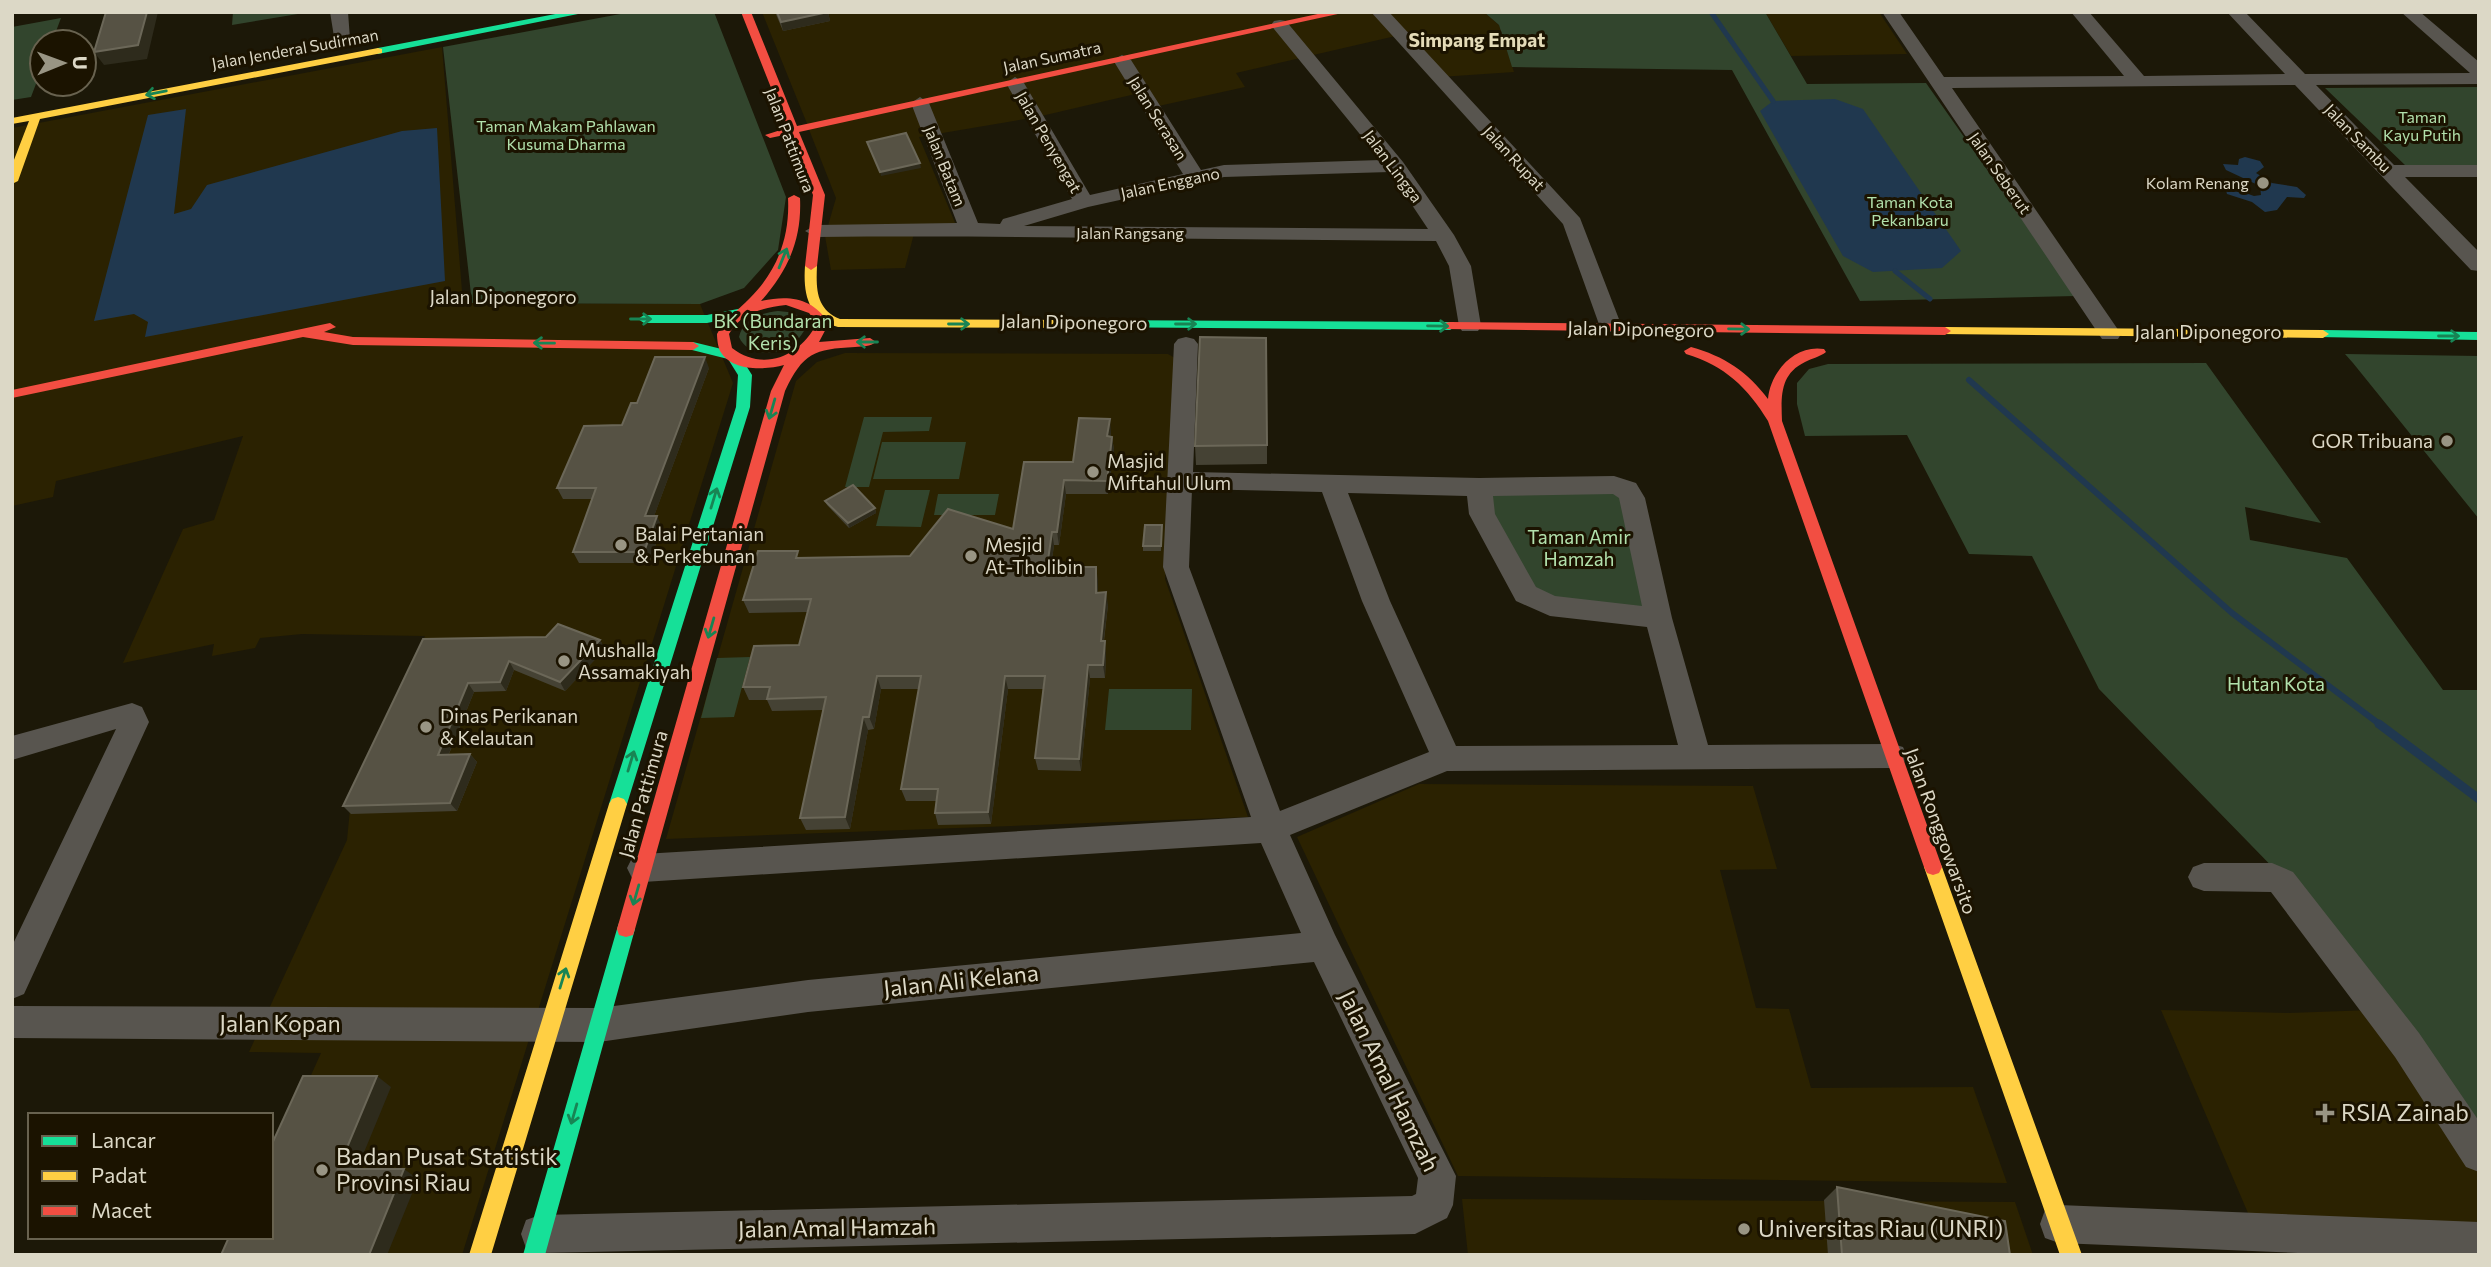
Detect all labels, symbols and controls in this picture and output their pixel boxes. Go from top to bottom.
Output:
street label: Jalan Jenderal Sudirman [210,24,380,73]
north arrow [28,28,98,98]
district label: Simpang Empat [1409,28,1545,51]
street label: Jalan Sumatra [1001,37,1103,76]
text: U [69,56,92,70]
street label: Jalan Serasan [1125,72,1192,163]
street label: Jalan Pattimura [762,85,819,195]
one-way arrow [145,86,168,100]
street label: Jalan Penyengat [1013,88,1086,196]
street label: Jalan Sambu [2321,99,2396,176]
park label: Taman Kayu Putih [2383,107,2461,144]
park label: Taman Makam Pahlawan Kusuma Dharma [476,116,656,153]
street label: Jalan Rupat [1480,121,1549,194]
street label: Jalan Batam [921,123,970,209]
street label: Jalan Lingga [1360,126,1427,206]
street label: Jalan Seberut [1965,128,2036,218]
street label: Jalan Enggano [1119,163,1221,202]
place label: Kolam Renang [2146,173,2249,192]
marker: Kolam Renang [2255,175,2271,191]
park label: Taman Kota Pekanbaru [1867,192,1953,229]
street label: Jalan Rangsang [1076,223,1184,242]
one-way arrow [777,248,790,270]
street label: Jalan Diponegoro [429,285,577,308]
park label: BK (Bundaran Keris) [714,309,832,354]
street label: Jalan Diponegoro [1000,309,1148,334]
one-way arrow [629,312,652,325]
street label: Jalan Diponegoro [1567,316,1715,341]
one-way arrow [947,317,970,331]
one-way arrow [1174,317,1197,331]
one-way arrow [1426,319,1449,333]
street label: Jalan Diponegoro [2134,320,2282,343]
one-way arrow [1727,322,1750,336]
one-way arrow [2437,329,2460,343]
one-way arrow [856,335,879,349]
one-way arrow [533,337,556,350]
one-way arrow [765,398,778,420]
place label: GOR Tribuana [2312,429,2433,452]
marker: GOR Tribuana [2439,433,2455,449]
place label: Masjid Miftahul Ulum [1107,449,1231,494]
marker: Masjid Miftahul Ulum [1085,464,1101,480]
one-way arrow [709,487,722,509]
place label: Balai Pertanian & Perkebunan [635,522,764,567]
park label: Taman Amir Hamzah [1527,525,1631,570]
place label: Mesjid At-Tholibin [985,533,1083,578]
marker: Balai Pertanian & Perkebunan [613,537,629,553]
marker: Mesjid At-Tholibin [963,548,979,564]
one-way arrow [704,617,717,639]
place label: Mushalla Assamakiyah [578,638,690,683]
marker: Mushalla Assamakiyah [556,653,572,669]
park label: Hutan Kota [2227,672,2325,695]
place label: Dinas Perikanan & Kelautan [440,704,578,749]
marker: Dinas Perikanan & Kelautan [418,719,434,735]
street label: Jalan Pattimura [613,727,672,860]
street label: Jalan Ronggowarsito [1901,745,1982,917]
one-way arrow [626,751,639,773]
one-way arrow [629,883,642,905]
street label: Jalan Ali Kelana [882,958,1040,1002]
one-way arrow [558,968,570,990]
street label: Jalan Amal Hamzah [1334,985,1446,1176]
street label: Jalan Kopan [219,1009,341,1037]
place label: RSIA Zainab [2341,1098,2469,1126]
one-way arrow [567,1102,580,1124]
marker: RSIA Zainab [2315,1103,2335,1123]
legend [28,1113,273,1239]
text: Lancar [91,1127,156,1152]
place label: Badan Pusat Statistik Provinsi Riau [336,1142,558,1196]
text: Padat [91,1162,147,1187]
marker: Badan Pusat Statistik Provinsi Riau [314,1162,330,1178]
text: Macet [91,1197,152,1222]
street label: Jalan Amal Hamzah [738,1211,936,1243]
place label: Universitas Riau (UNRI) [1758,1214,2003,1242]
marker: Universitas Riau (UNRI) [1736,1221,1752,1237]

